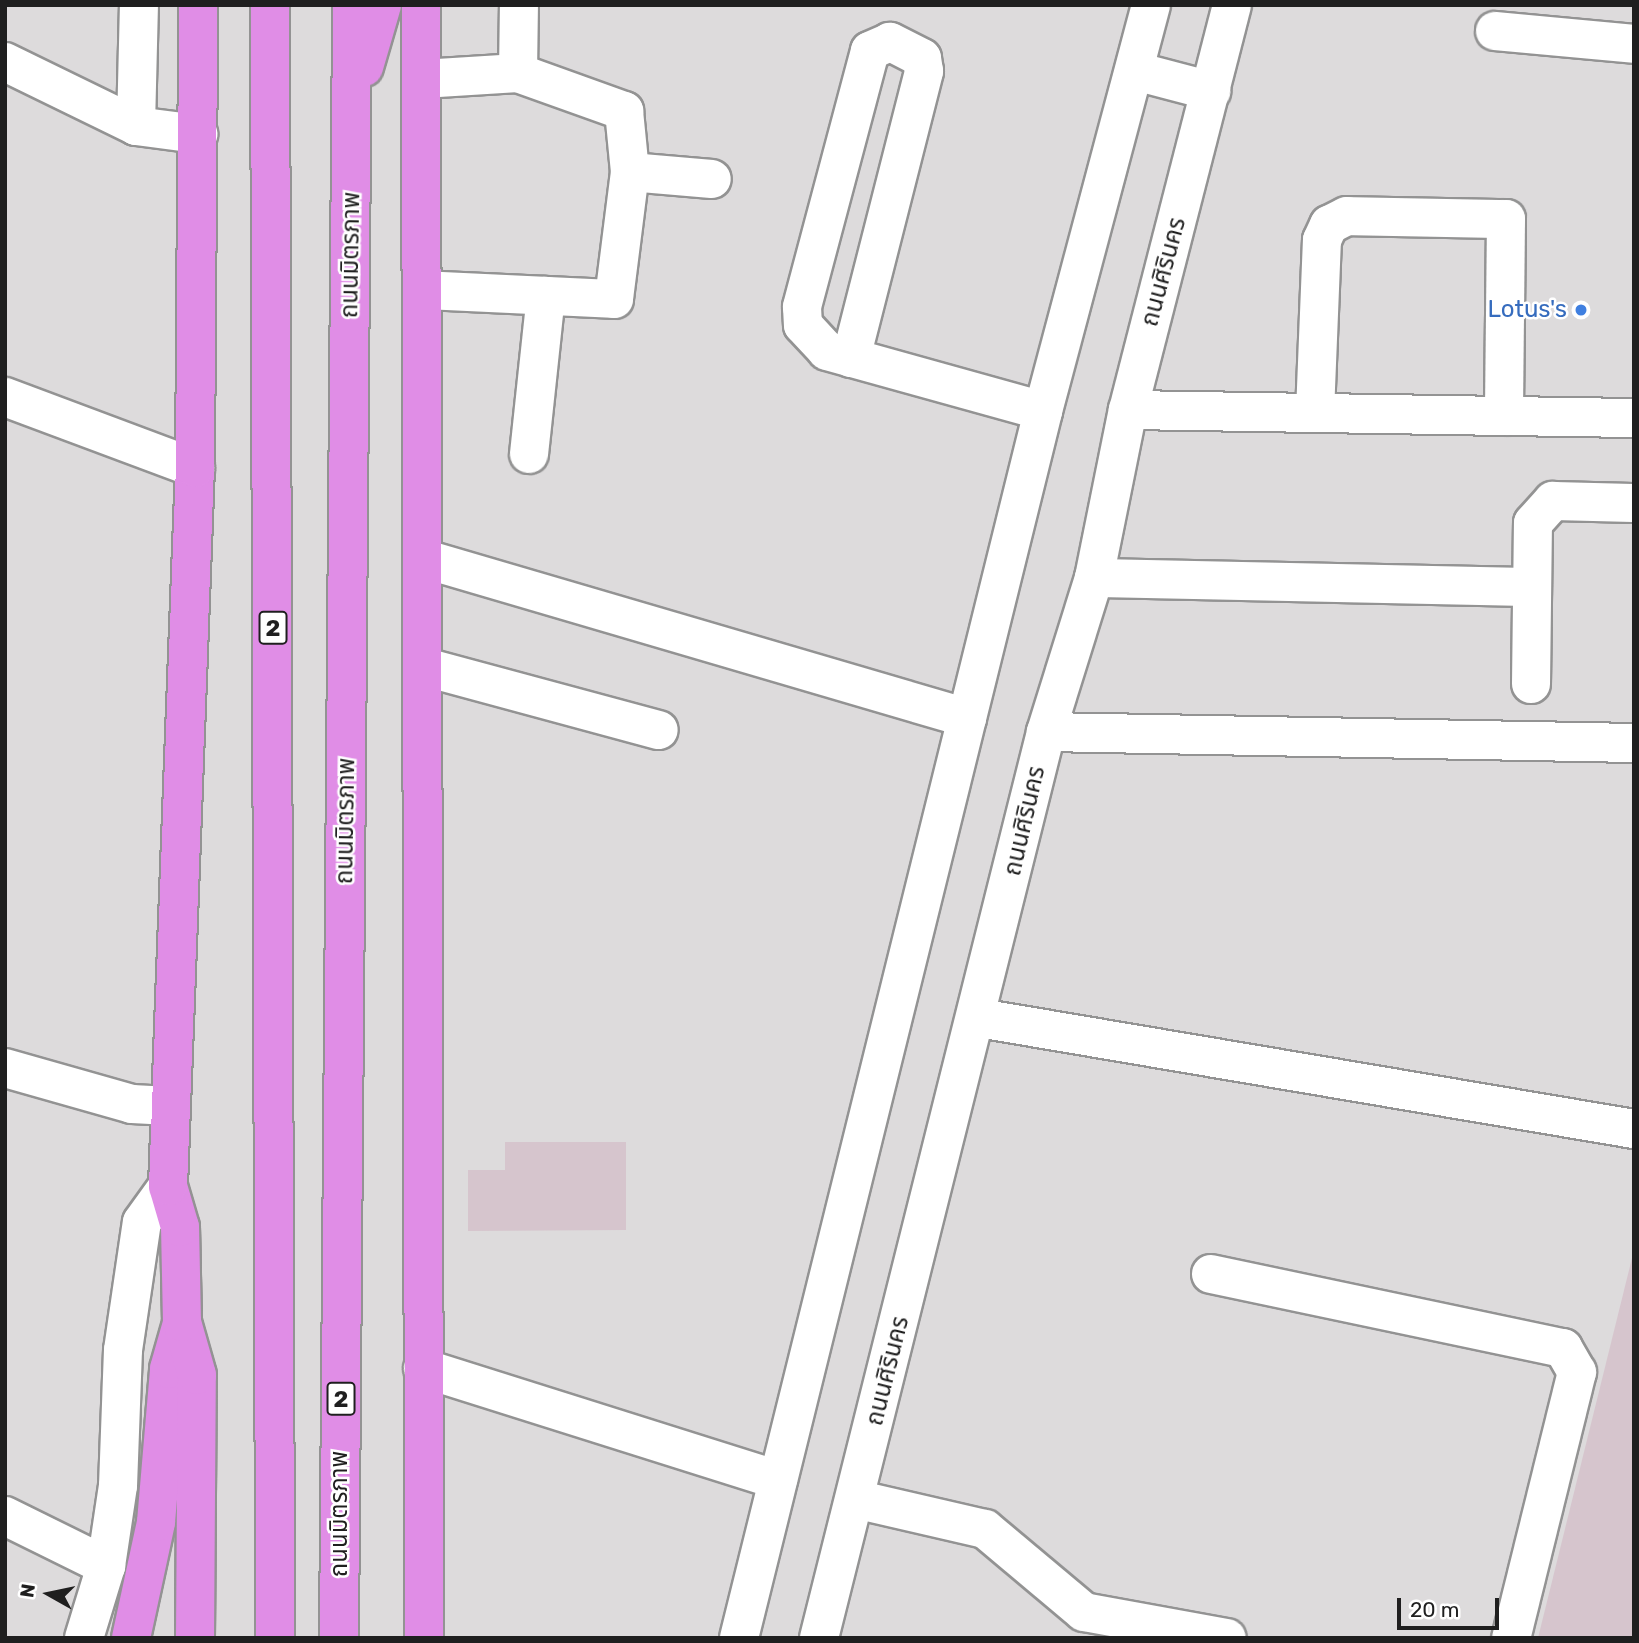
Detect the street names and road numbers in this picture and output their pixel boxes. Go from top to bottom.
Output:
street label: ถนนมิตรภาพ [335,192,367,318]
street label: ถนนศิรินคร [1136,214,1192,330]
road number: 2 [257,608,289,648]
street label: ถนนมิตรภาพ [330,758,362,884]
street label: ถนนศิรินคร [998,763,1052,879]
street label: ถนนศิรินคร [861,1313,915,1429]
road number: 2 [325,1380,357,1418]
street label: ถนนมิตรภาพ [326,1451,354,1577]

